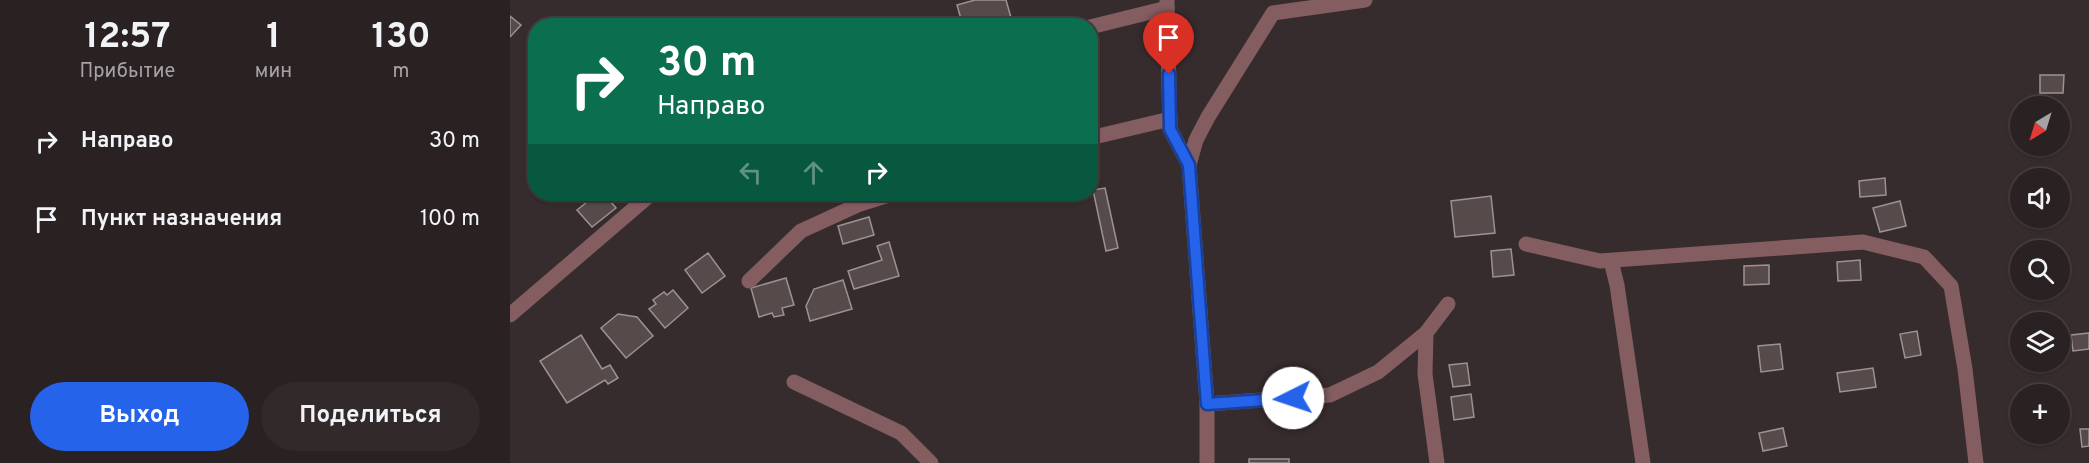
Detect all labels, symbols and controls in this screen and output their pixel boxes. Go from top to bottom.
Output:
pin [1143,12,1194,74]
text: 12:57 [84,15,171,61]
text: 1 [266,15,281,61]
text: 130 [371,15,431,61]
icon: arrive [1152,21,1185,54]
text: 30 m [657,38,756,91]
icon: right [558,42,636,120]
text: Прибытие [79,59,175,85]
text: мин [255,59,292,85]
text: m [393,59,410,85]
text: Направо [657,90,765,124]
north arrow [2010,96,2070,156]
map controls [2010,96,2070,444]
icon: right [30,125,63,158]
text: Направо [81,128,173,155]
text: 30 m [429,128,480,155]
icon: left [734,156,767,189]
icon: ahead [797,156,830,189]
icon: right [860,156,893,189]
button: sound [2010,168,2070,228]
icon: arrive [30,203,63,236]
text: Пункт назначения [81,206,282,233]
text: 100 m [420,206,480,233]
button: search [2010,240,2070,300]
button: layers [2010,312,2070,372]
position arrow [1261,366,1325,430]
button: Выход [30,382,249,451]
button: Поделиться [261,382,480,451]
button: + [2010,384,2070,444]

